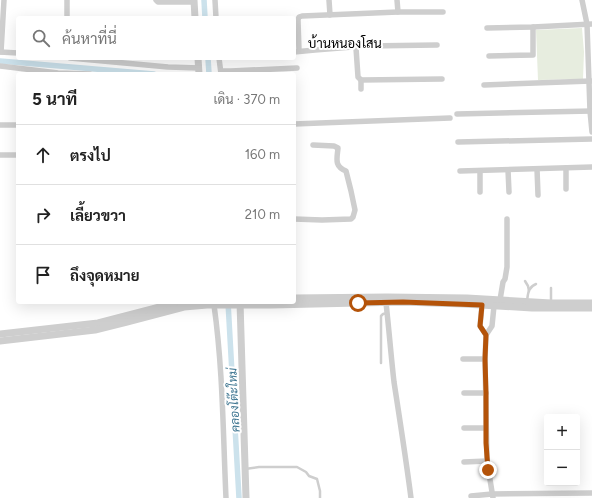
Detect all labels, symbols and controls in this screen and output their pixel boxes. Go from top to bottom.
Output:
search box [16,16,296,60]
icon: search [30,27,52,49]
text: ค้นหาที่นี่ [62,30,117,48]
district label: บ้านหนองโสน [308,34,382,51]
text: 5 นาที [32,89,77,109]
text: เดิน · 370 m [214,92,280,107]
icon: ahead [32,144,54,166]
text: ตรงไป [70,147,111,165]
text: 160 m [245,147,280,162]
icon: right [32,204,54,226]
text: เลี้ยวขวา [70,207,126,225]
text: 210 m [245,207,280,222]
icon: arrive [32,264,54,286]
text: ถึงจุดหมาย [70,267,140,285]
route start [349,294,367,312]
water label: คลองโต๊ะใหม่ [224,366,243,433]
map controls [544,414,580,486]
button: + [544,414,580,450]
button: − [544,450,580,486]
route end [479,461,497,479]

